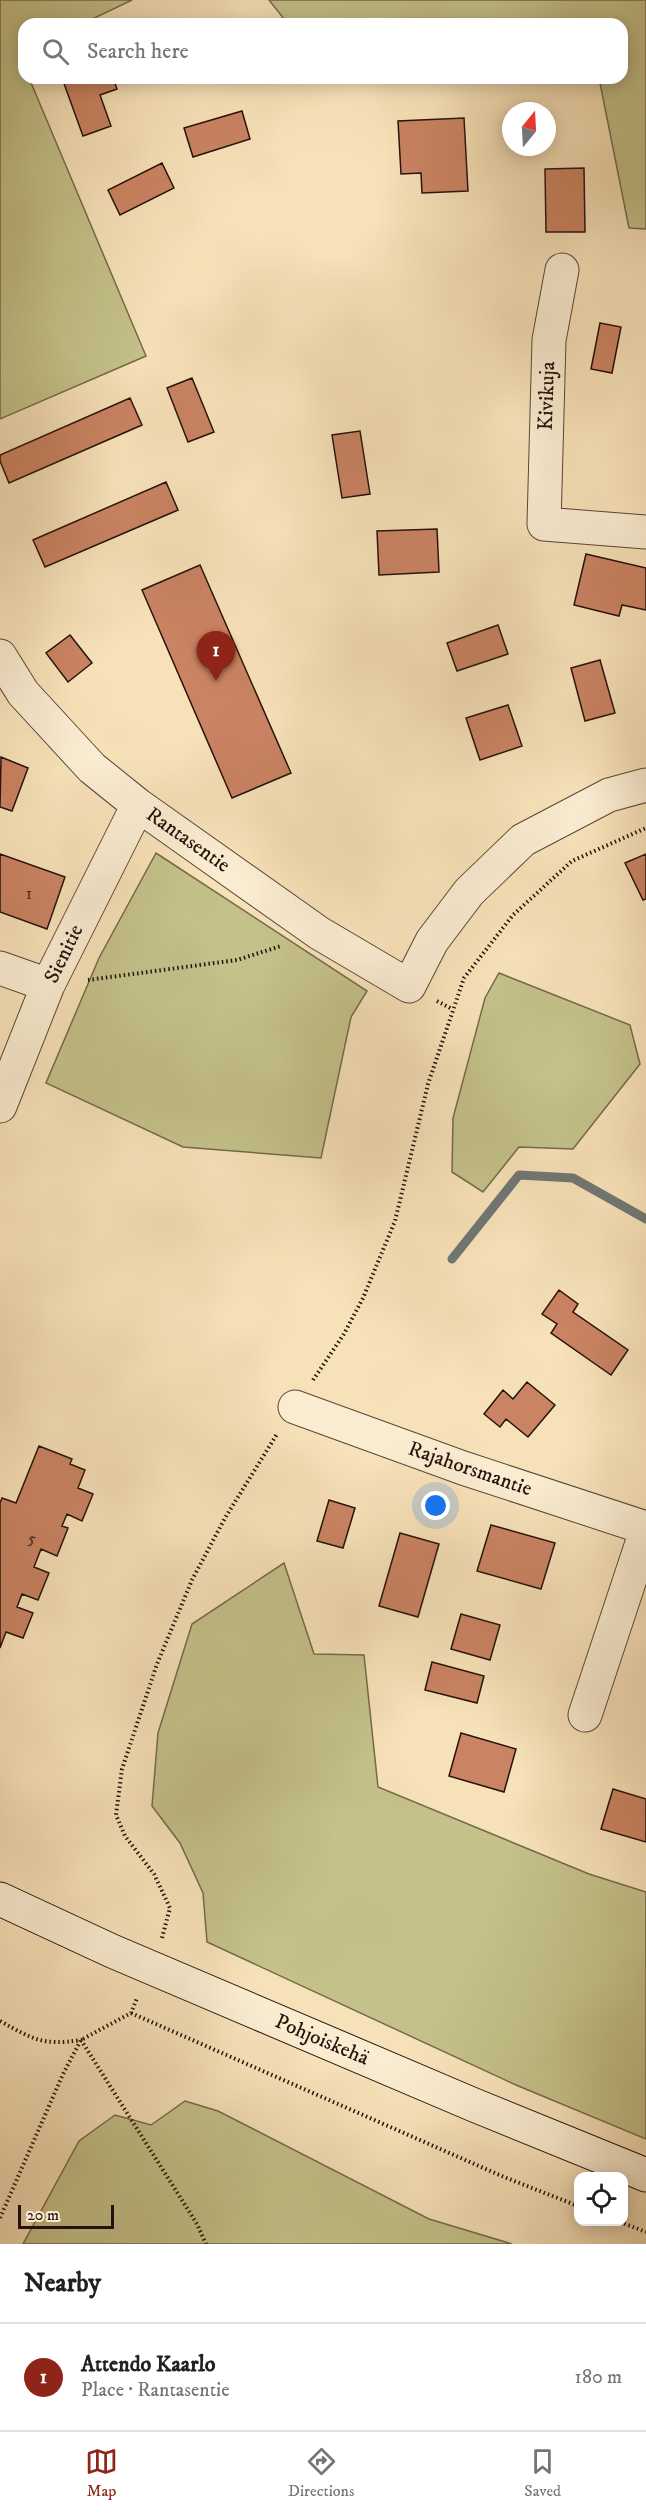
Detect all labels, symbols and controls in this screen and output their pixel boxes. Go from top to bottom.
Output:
search box [18,18,628,84]
icon: search [39,35,72,68]
text: Search here [87,38,189,65]
north arrow [502,102,556,156]
street label: Kivikuja [533,361,561,431]
pin: 1 [196,632,236,681]
street label: Rantasentie [141,802,235,879]
house number: 1 [26,883,32,905]
street label: Sienitie [39,920,89,988]
street label: Rajahorsmantie [405,1436,536,1502]
your location [421,1491,450,1520]
house number: 5 [28,1528,37,1550]
street label: Pohjoiskehä [271,2009,373,2071]
map controls [574,2172,628,2226]
button: locate [574,2172,628,2226]
scale bar [18,2202,114,2230]
text: 20 m [27,2205,59,2225]
text: Nearby [24,2267,101,2300]
text: Attendo Kaarlo [81,2351,215,2378]
text: 1 [40,2365,47,2390]
text: 180 m [575,2365,622,2390]
text: Place · Rantasentie [81,2378,230,2403]
tab: Map [85,2445,118,2501]
tab: Directions [288,2445,354,2501]
tab: Saved [524,2445,561,2501]

